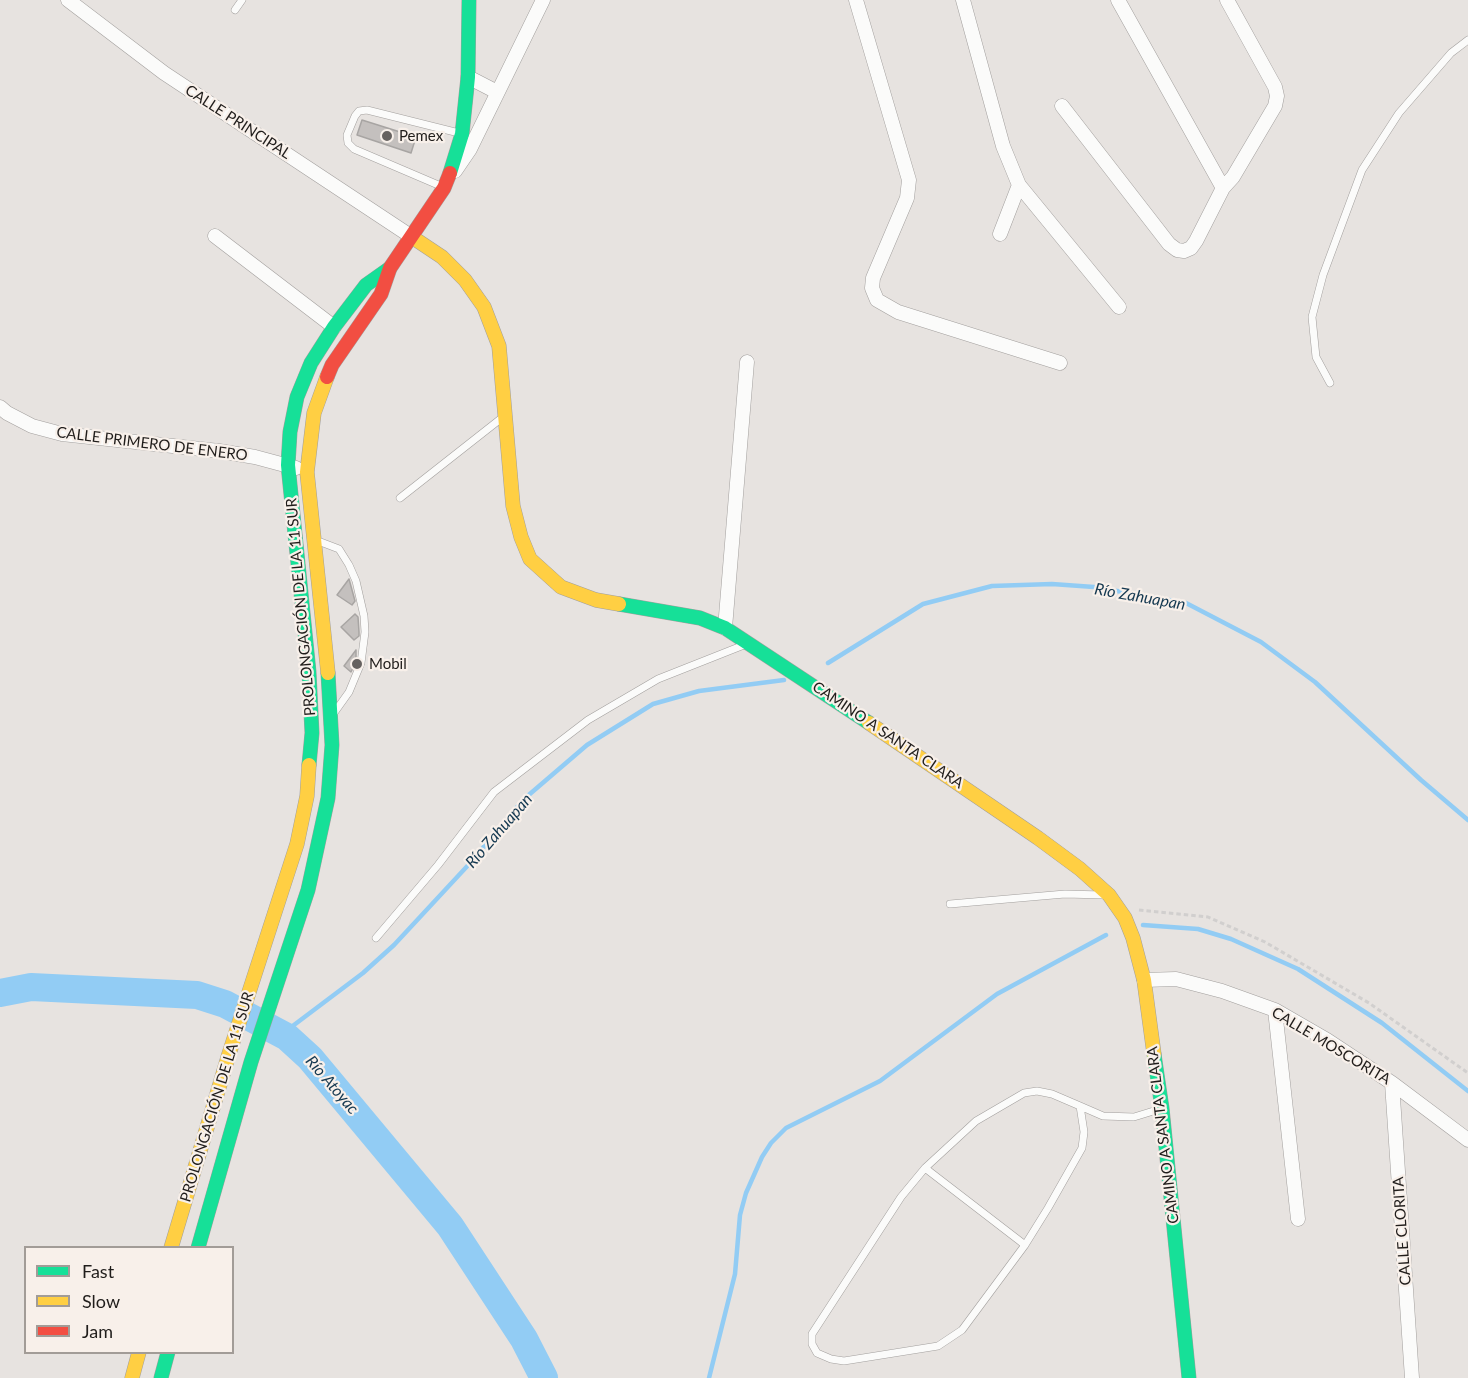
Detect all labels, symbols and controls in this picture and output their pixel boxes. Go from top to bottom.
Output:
street label: CALLE PRINCIPAL [182,81,294,163]
place label: Pemex [399,127,443,145]
marker: Pemex [380,129,394,143]
street label: CALLE PRIMERO DE ENERO [55,423,249,465]
street label: PROLONGACIÓN DE LA 11 SUR [283,497,319,717]
water label: Río Zahuapan [1093,580,1187,614]
place label: Mobil [369,655,407,673]
marker: Mobil [350,657,364,671]
street label: CAMINO A SANTA CLARA [809,678,967,792]
water label: Río Zahuapan [462,790,536,872]
street label: PROLONGACIÓN DE LA 11 SUR [176,990,258,1204]
street label: CALLE MOSCORITA [1268,1003,1394,1089]
street label: CAMINO A SANTA CLARA [1143,1045,1183,1225]
water label: Río Atoyac [301,1052,363,1118]
street label: CALLE CLORITA [1389,1176,1415,1286]
legend [24,1246,234,1354]
text: Fast [82,1260,114,1282]
text: Slow [82,1290,120,1312]
text: Jam [82,1320,113,1342]

